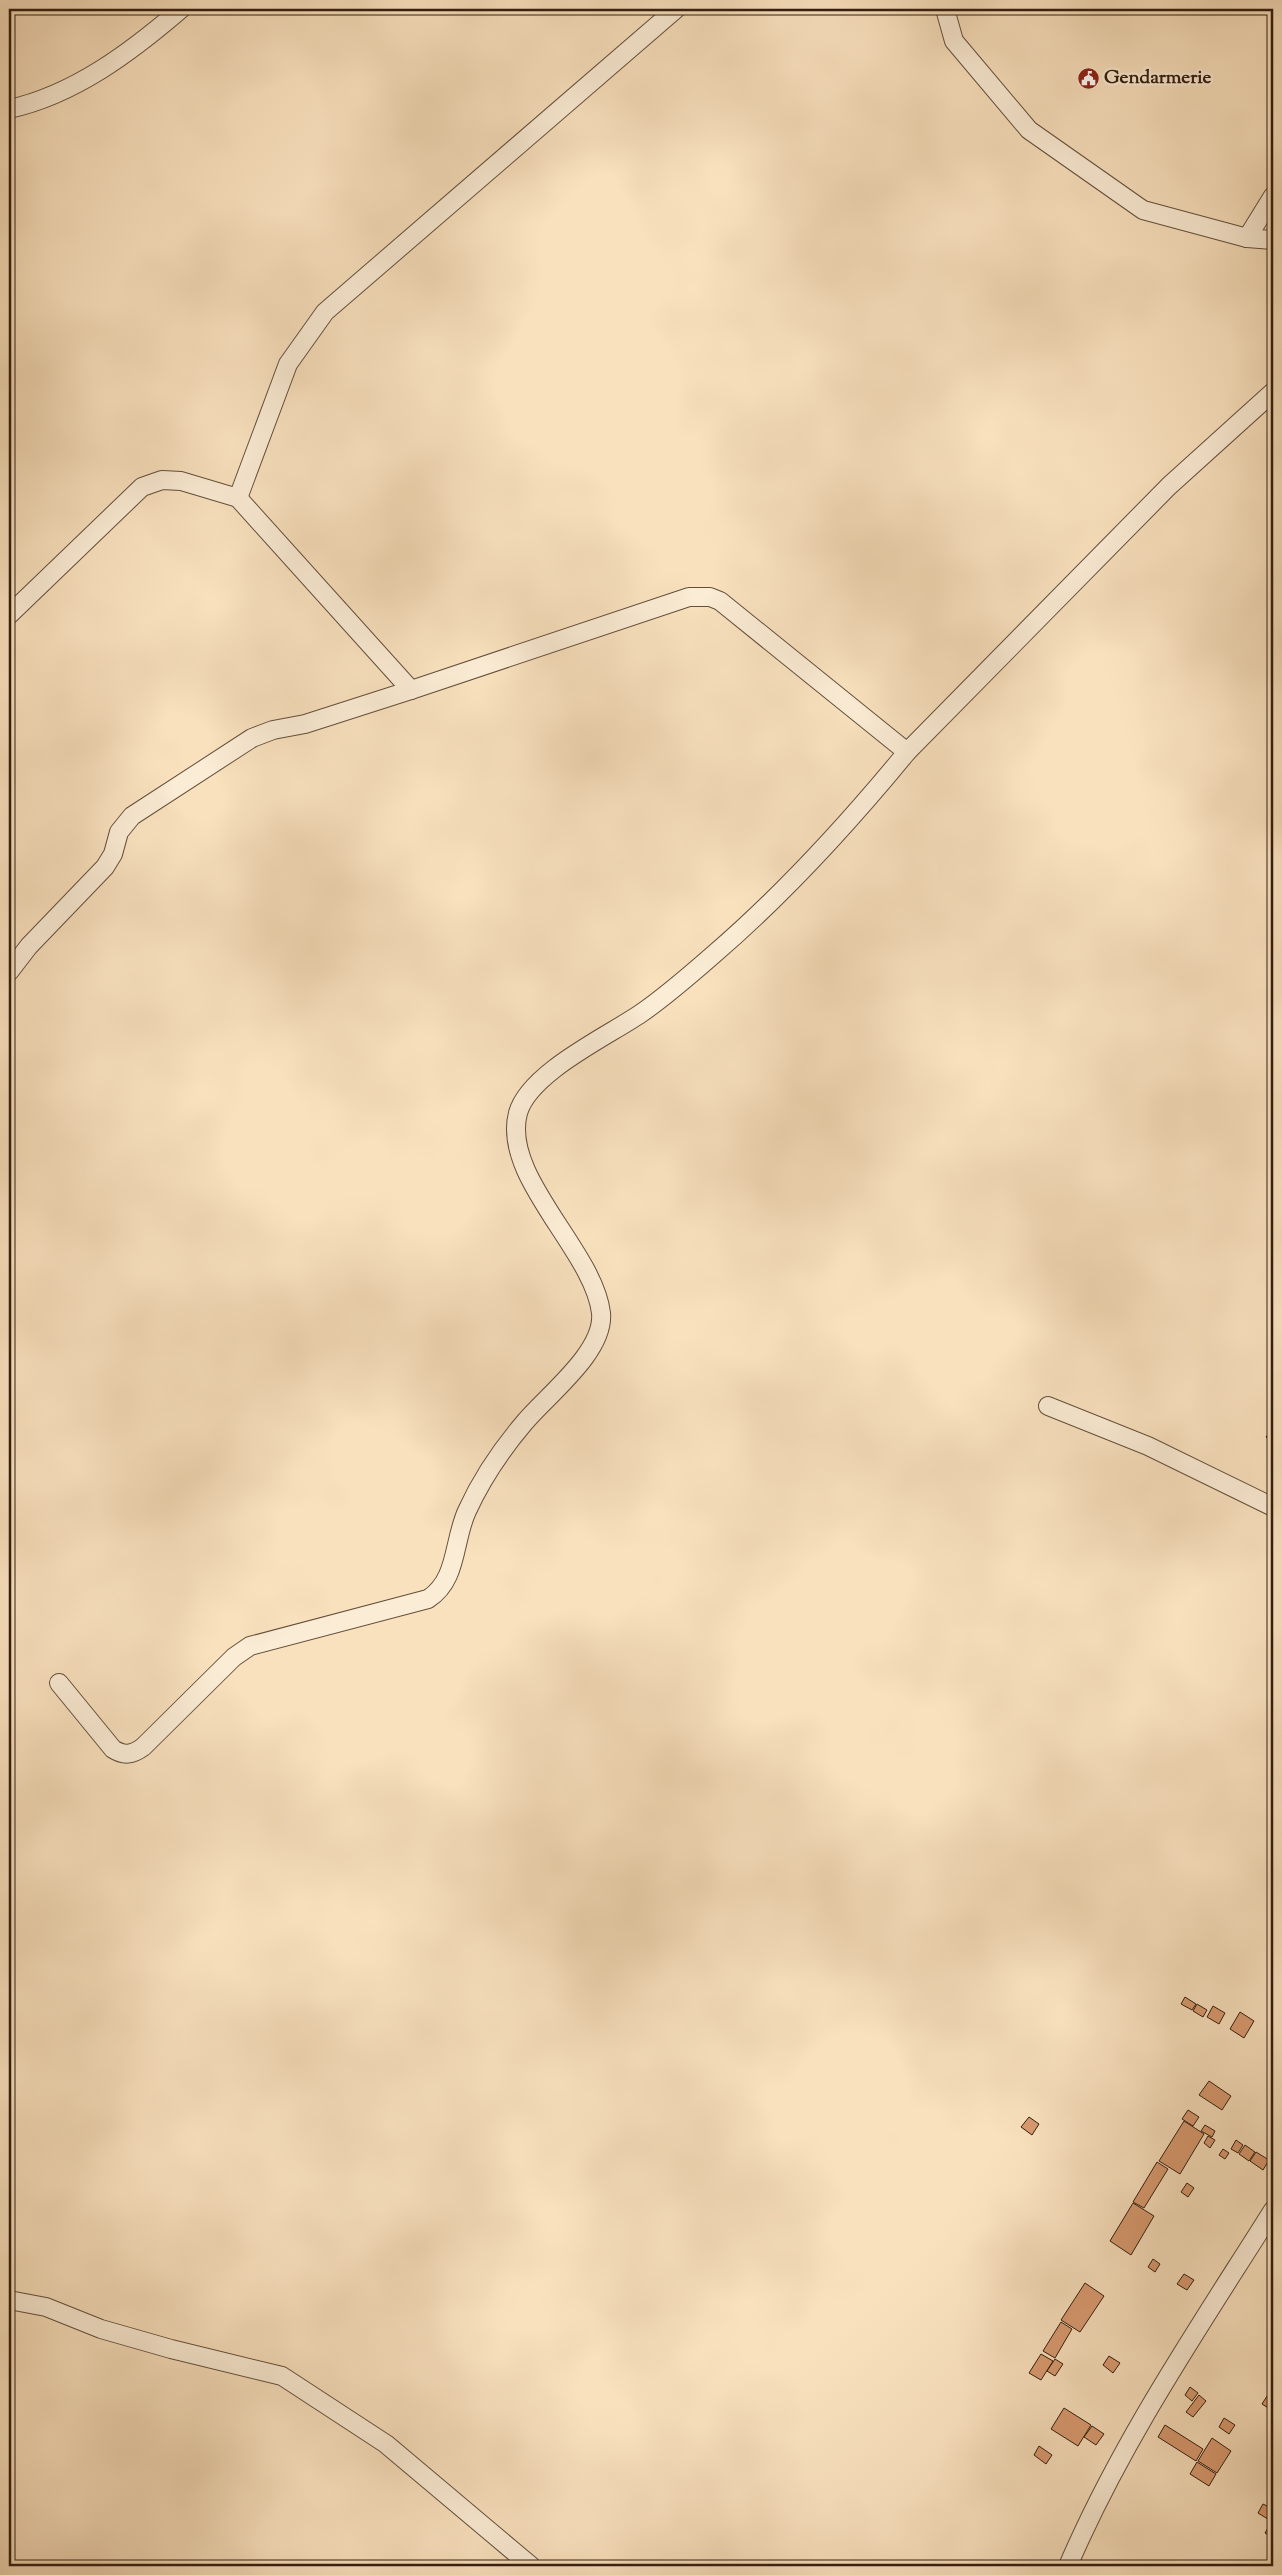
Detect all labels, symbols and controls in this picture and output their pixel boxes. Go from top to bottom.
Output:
place label: Gendarmerie [1104,65,1212,92]
public building icon: Gendarmerie [1076,66,1100,90]

